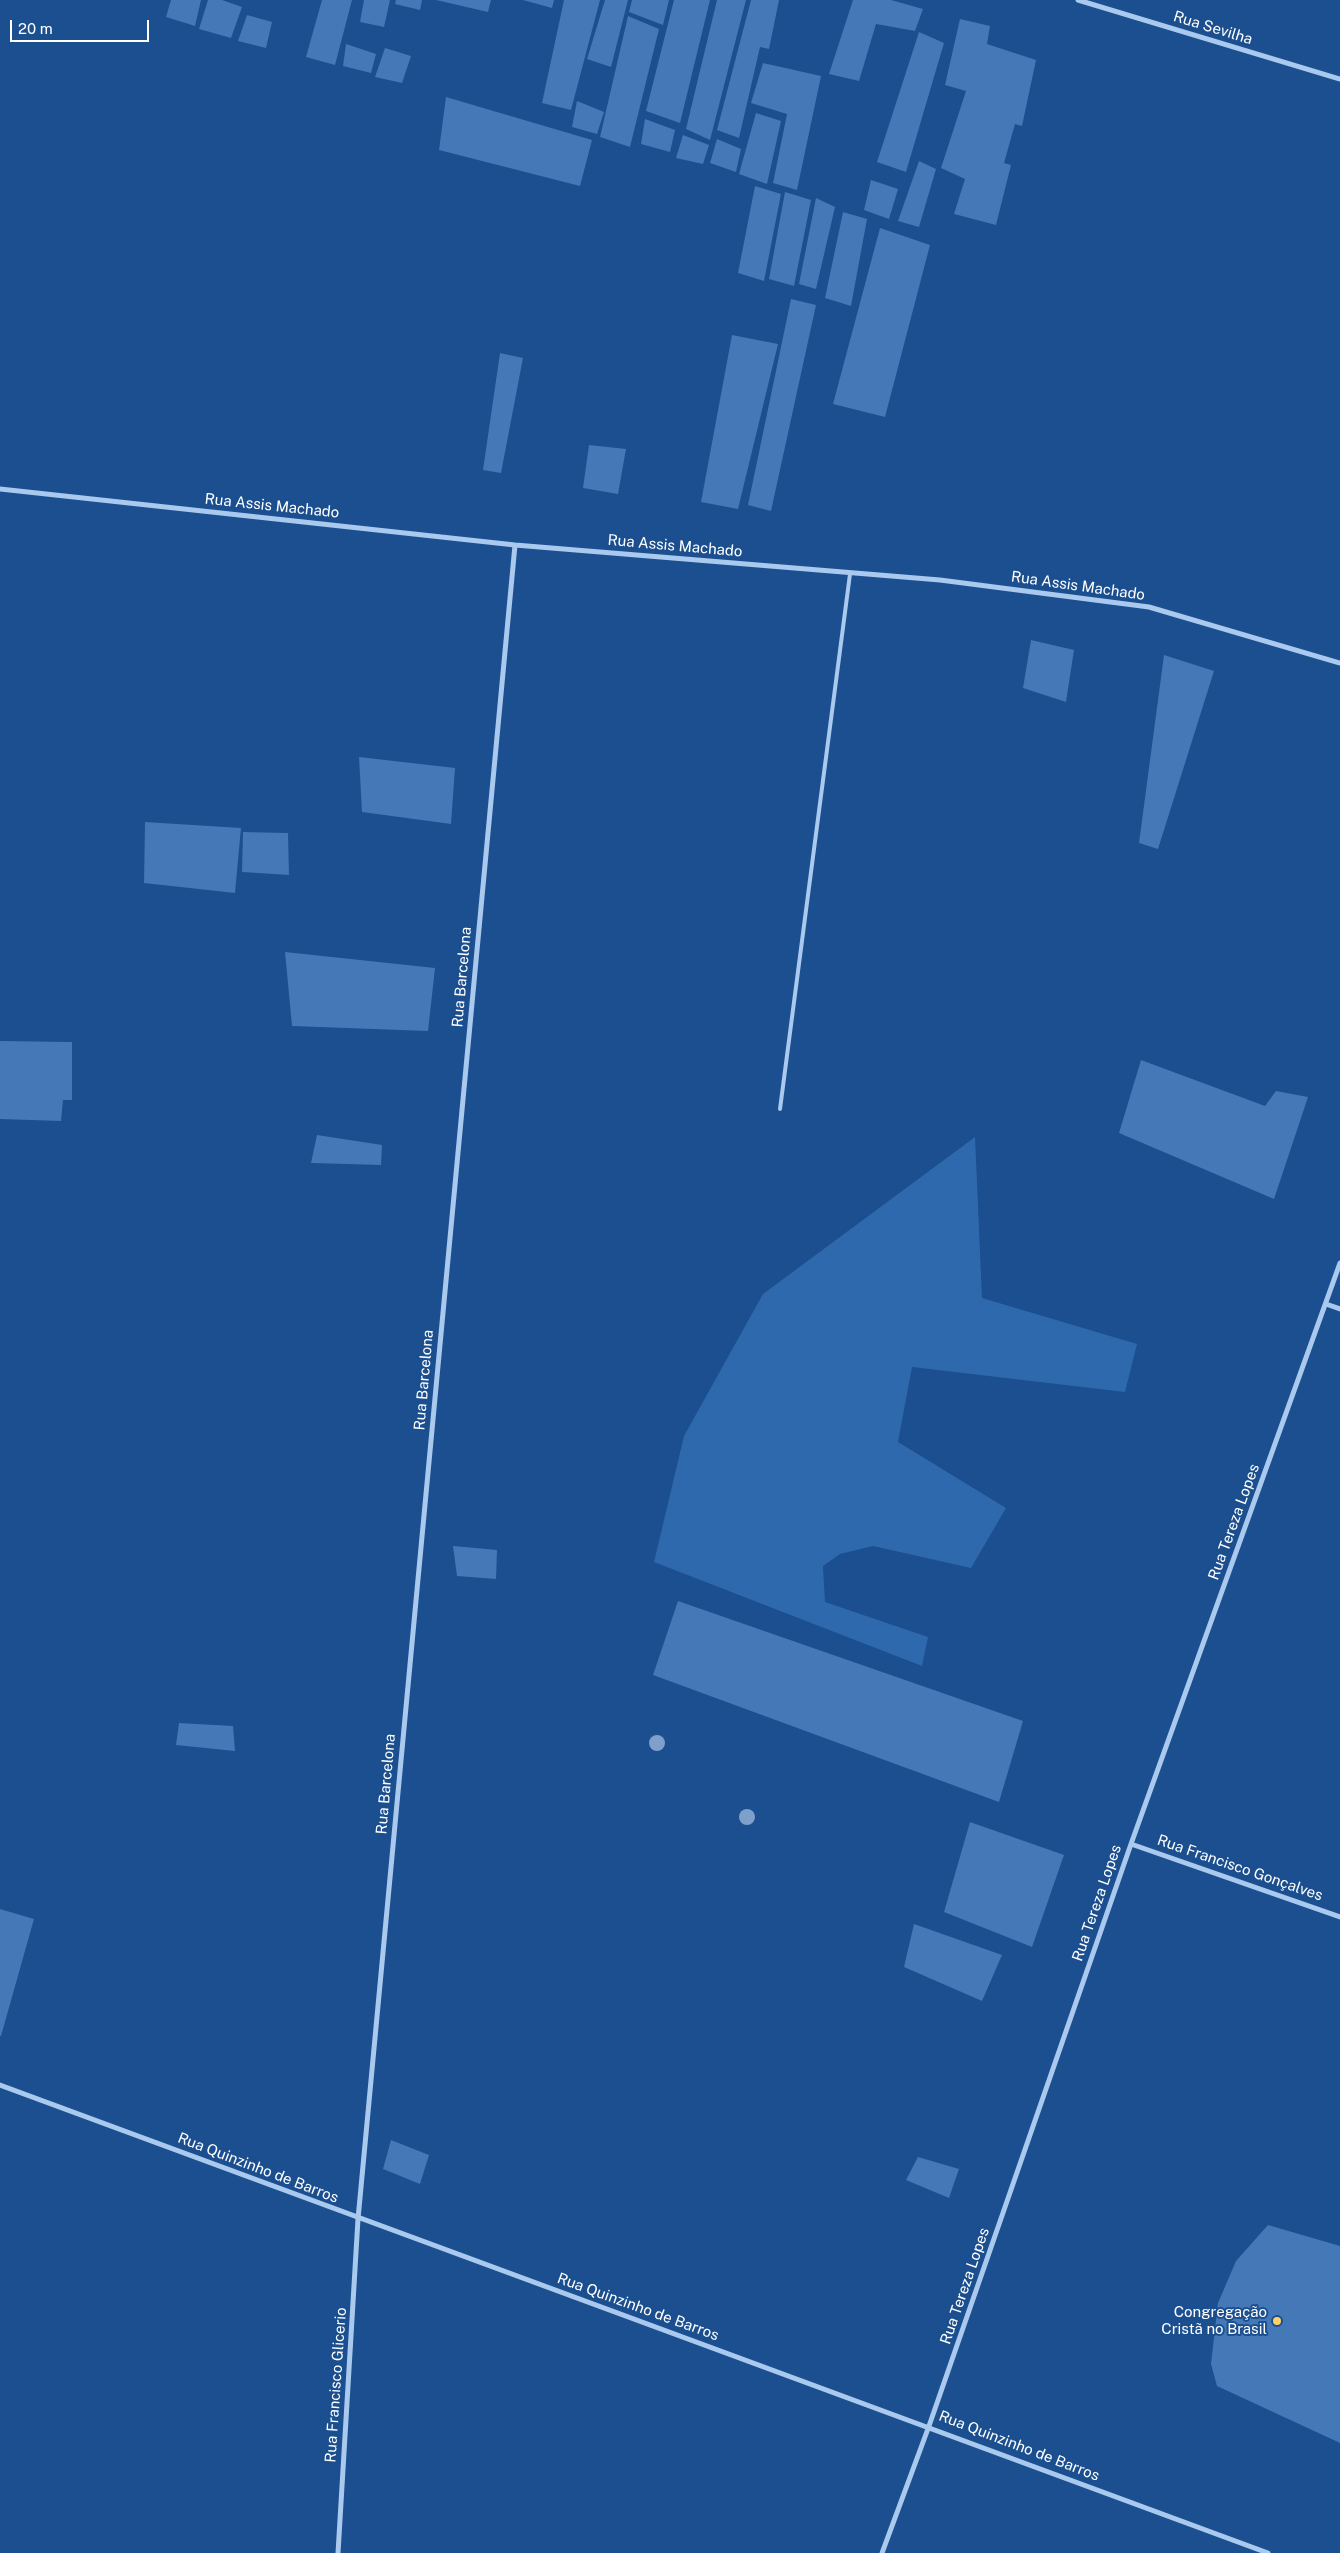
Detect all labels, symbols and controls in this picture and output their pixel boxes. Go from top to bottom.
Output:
street label: Rua Sevilha [1171,7,1255,49]
scale bar [12,10,151,42]
text: 20 m [18,20,53,37]
street label: Rua Assis Machado [204,490,340,522]
street label: Rua Assis Machado [607,531,743,561]
street label: Rua Assis Machado [1010,568,1146,604]
street label: Rua Barcelona [449,926,475,1028]
street label: Rua Barcelona [411,1329,437,1431]
street label: Rua Tereza Lopes [1205,1462,1263,1582]
street label: Rua Barcelona [373,1733,399,1835]
street label: Rua Francisco Gonçalves [1155,1831,1325,1905]
street label: Rua Tereza Lopes [1069,1842,1125,1964]
street label: Rua Quinzinho de Barros [175,2129,341,2207]
street label: Rua Tereza Lopes [937,2225,993,2347]
street label: Rua Quinzinho de Barros [555,2269,721,2345]
place label: Congregação Cristã no Brasil [1161,2303,1267,2338]
street label: Rua Francisco Glicerio [322,2307,350,2463]
marker: Congregação Cristã no Brasil [1271,2315,1283,2327]
street label: Rua Quinzinho de Barros [936,2407,1102,2485]

